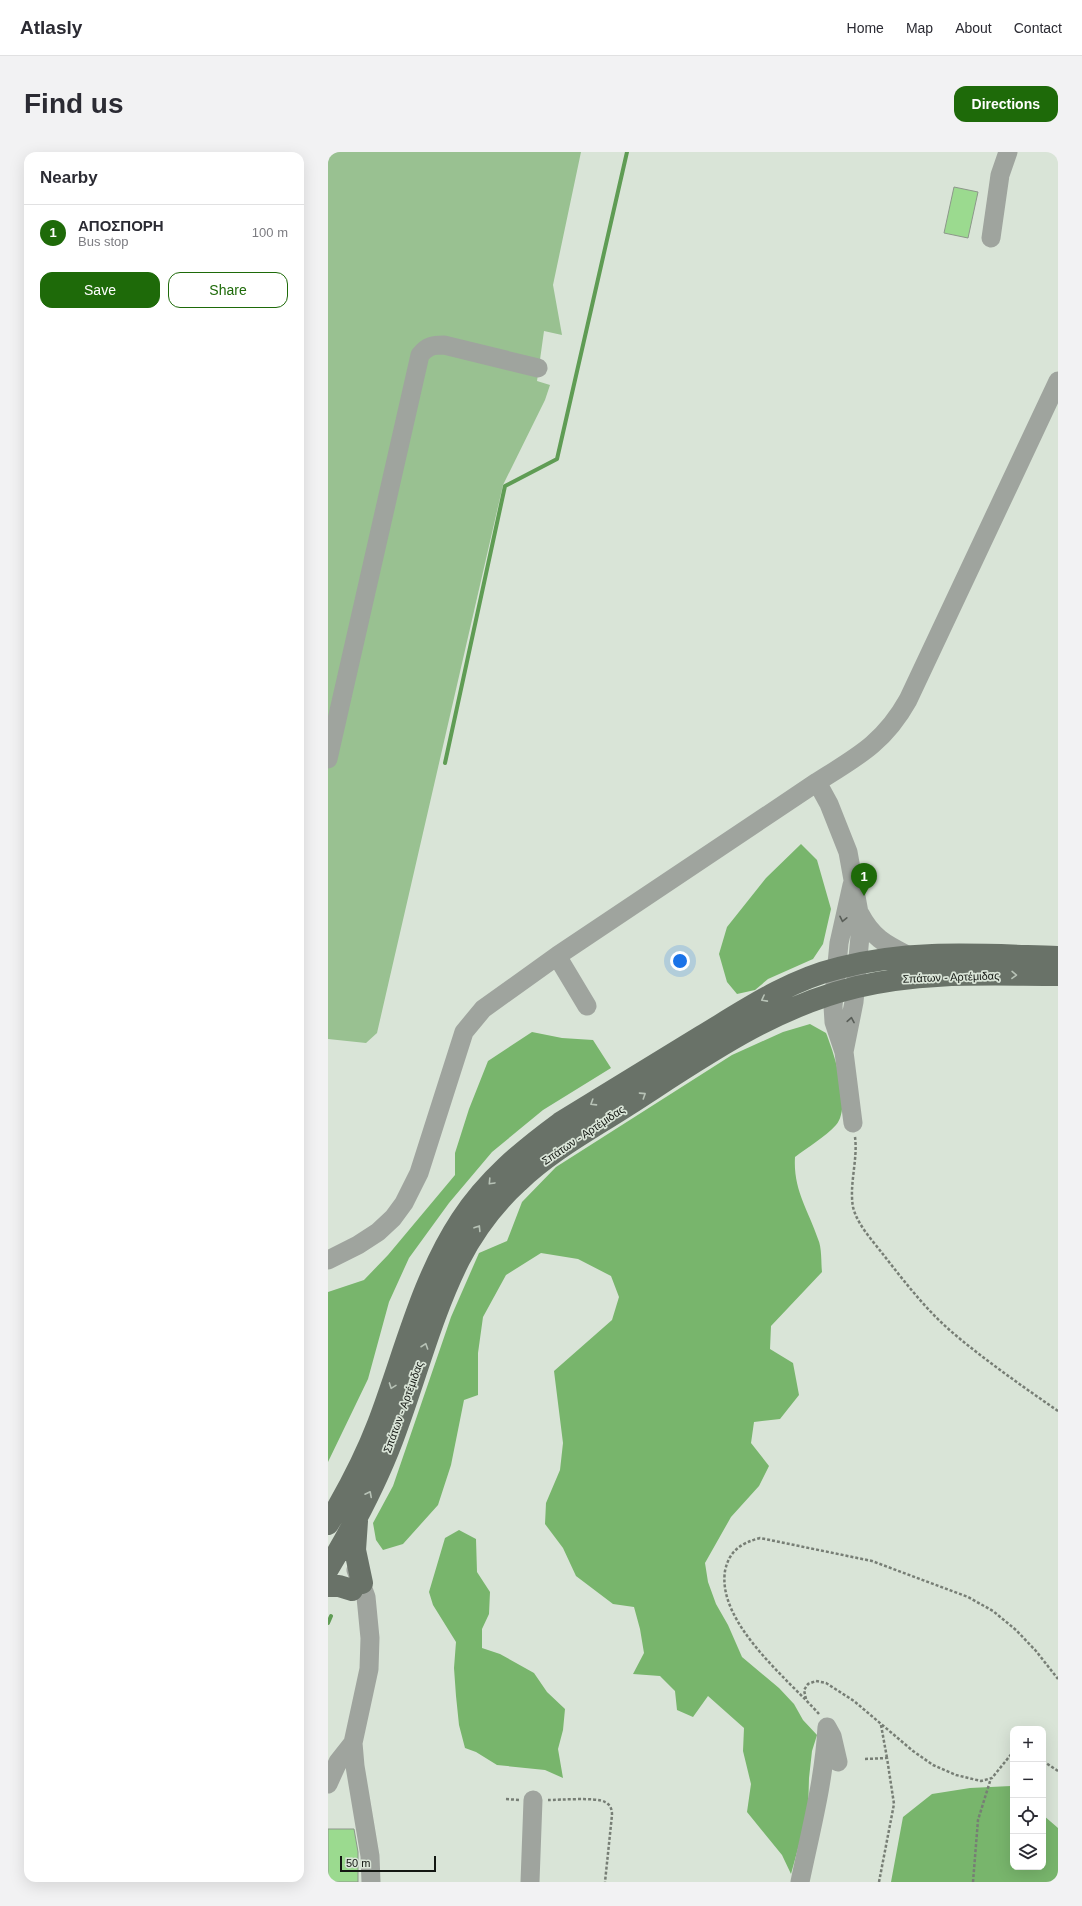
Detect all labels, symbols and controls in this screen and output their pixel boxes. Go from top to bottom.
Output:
text: Atlasly [20,17,82,38]
text: Home [847,20,884,36]
text: Map [906,20,933,36]
text: About [955,20,992,36]
text: Contact [1014,20,1062,36]
button: Directions [954,86,1058,122]
text: Find us [24,88,124,119]
text: Nearby [40,168,98,187]
text: ΑΠΟΣΠΟΡΗ [78,217,164,234]
text: 1 [49,225,57,240]
text: 100 m [252,225,288,240]
text: Bus stop [78,234,129,249]
button: Save [40,272,160,308]
button: Share [168,272,288,308]
pin: 1 [851,863,877,896]
one-way arrow [840,916,848,922]
your location [670,951,690,971]
street label: Σπάτων - Αρτέμιδας [902,969,1000,985]
one-way arrow [1011,971,1017,979]
one-way arrow [760,994,768,1002]
one-way arrow [847,1017,855,1023]
one-way arrow [639,1092,646,1100]
one-way arrow [590,1098,597,1106]
street label: Σπάτων - Αρτέμιδας [540,1103,626,1167]
one-way arrow [488,1178,495,1185]
one-way arrow [474,1225,481,1232]
one-way arrow [420,1343,428,1350]
street label: Σπάτων - Αρτέμιδας [381,1359,425,1455]
one-way arrow [388,1383,396,1390]
one-way arrow [364,1491,372,1498]
map controls [1010,1726,1046,1870]
button: + [1010,1726,1046,1762]
button: − [1010,1762,1046,1798]
button: locate [1010,1798,1046,1834]
button: layers [1010,1834,1046,1870]
scale bar [340,1854,436,1873]
text: 50 m [346,1857,370,1869]

